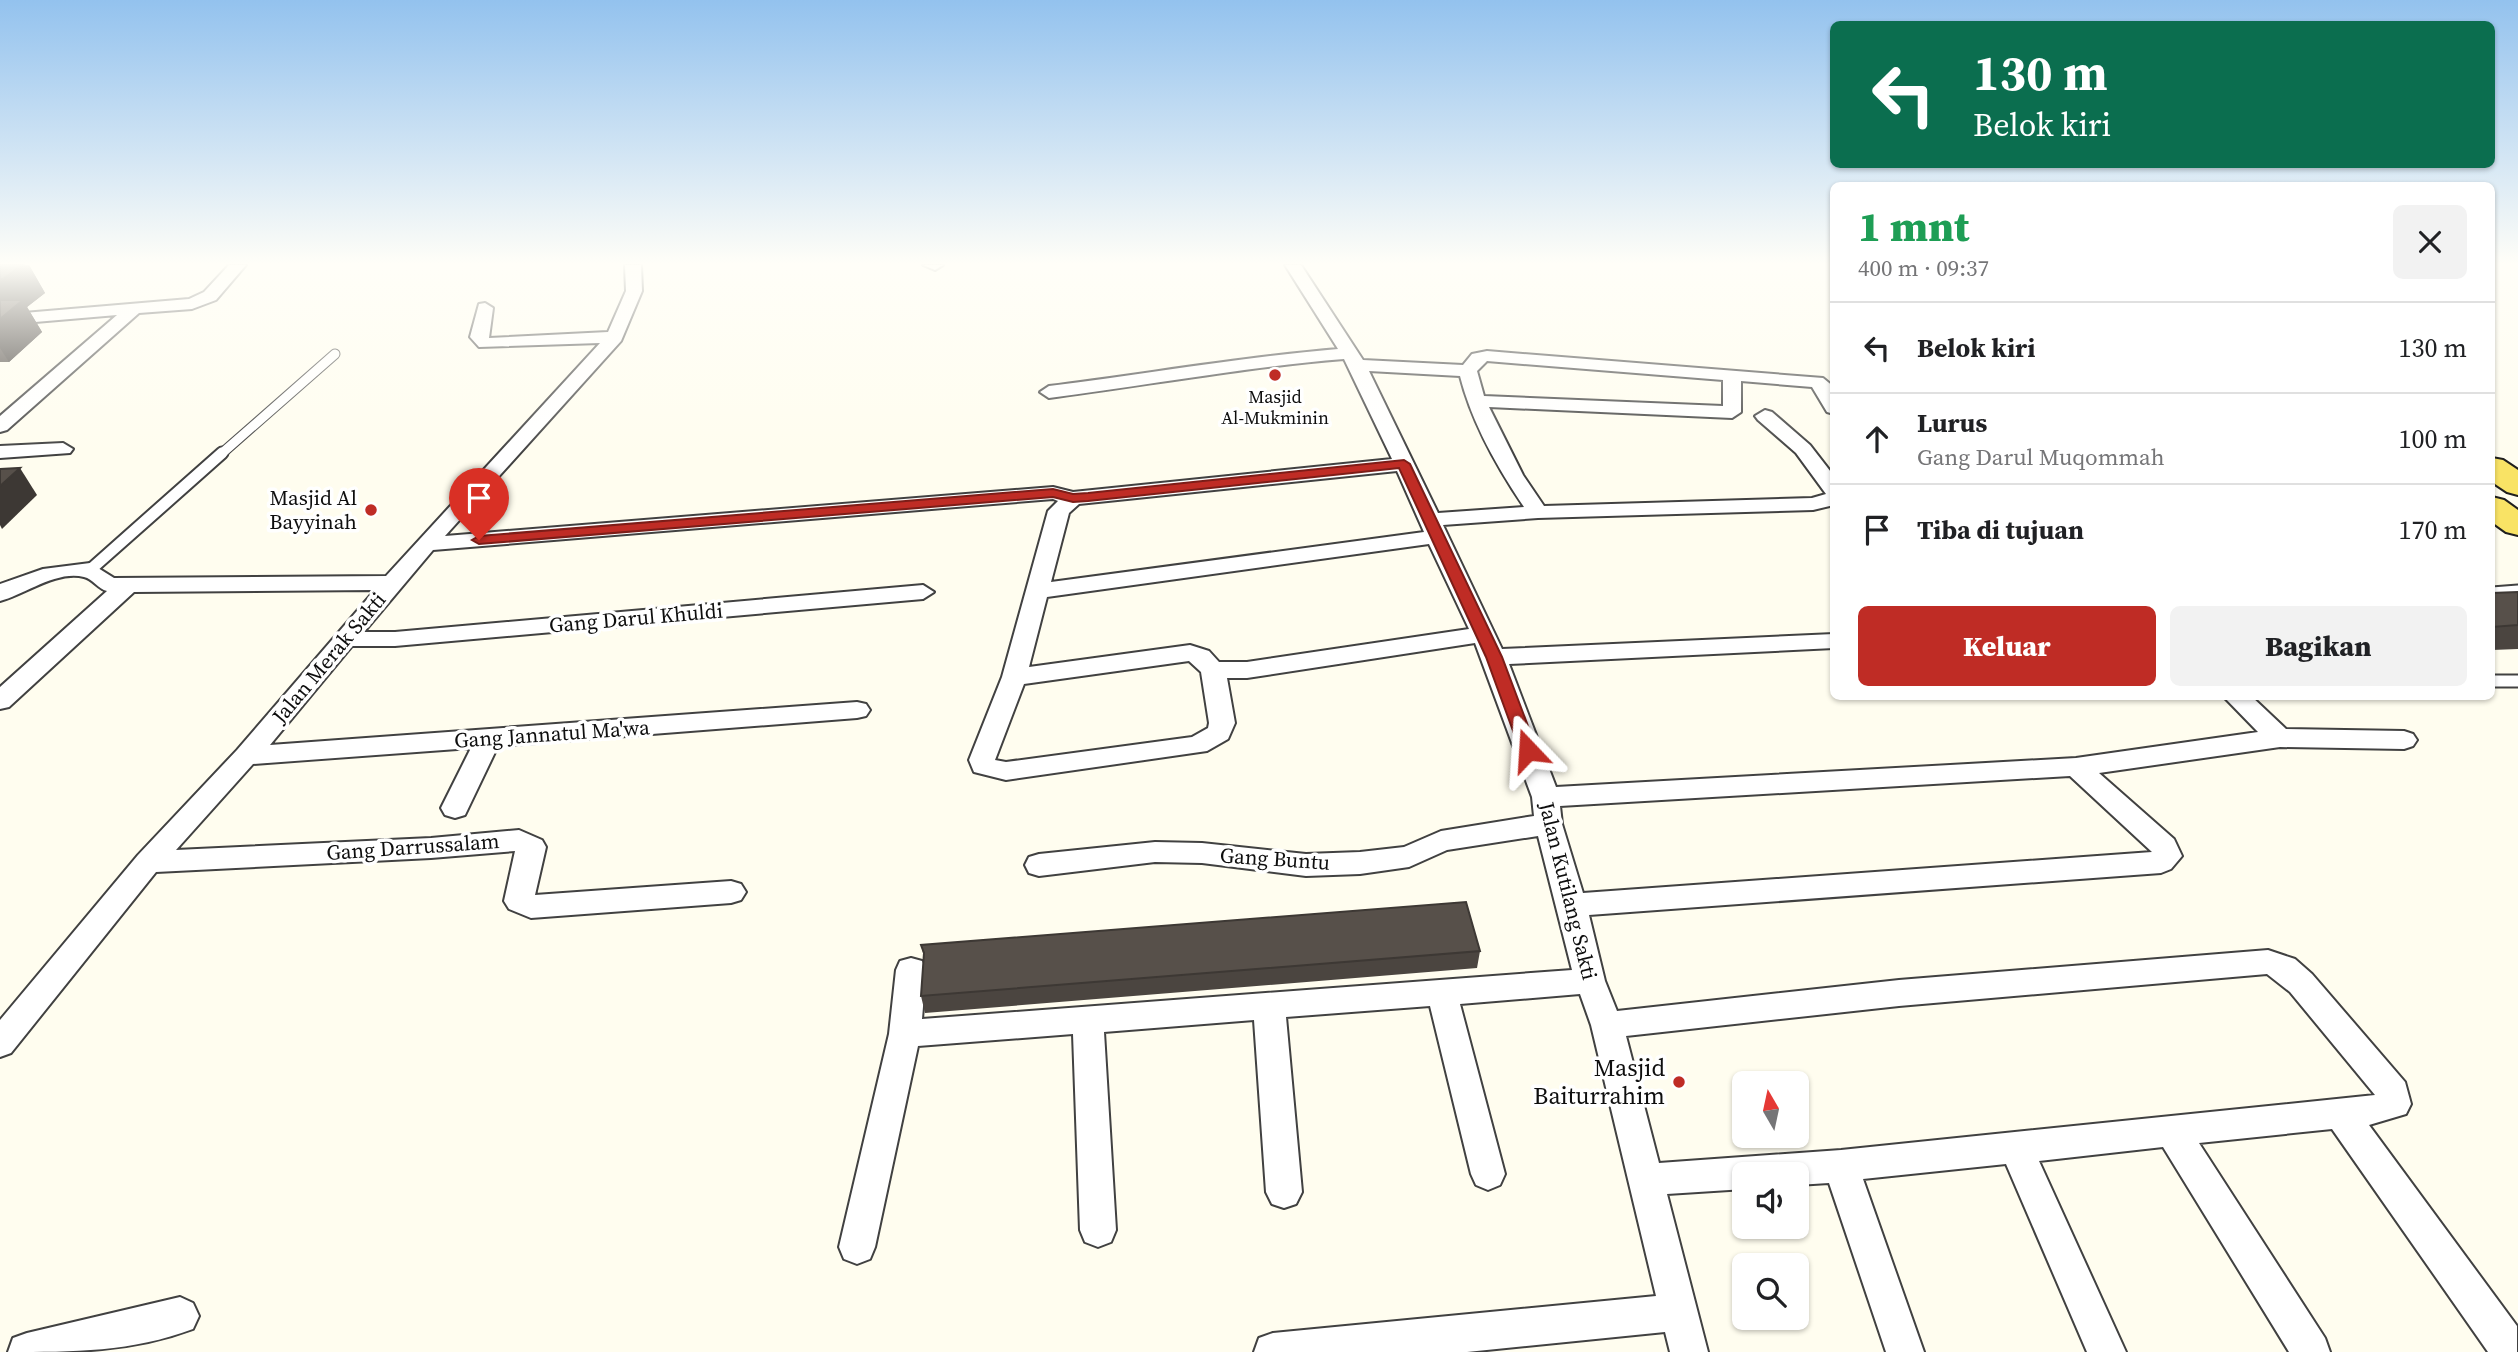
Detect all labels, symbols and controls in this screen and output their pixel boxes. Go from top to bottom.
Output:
text: 130 m [1973,39,2108,106]
icon: left [1858,49,1949,140]
text: Belok kiri [1973,103,2111,147]
text: 1 mnt [1858,197,1969,255]
button: close [2393,205,2467,279]
text: 400 m · 09:37 [1858,252,1989,284]
icon: left [1858,329,1896,367]
text: Belok kiri [1917,330,2035,366]
text: 130 m [2399,330,2467,366]
marker: Masjid Al-Mukminin [1267,367,1283,383]
place label: Masjid Al-Mukminin [1221,384,1329,430]
text: Lurus [1917,405,1987,441]
icon: ahead [1858,420,1896,458]
text: 100 m [2399,421,2467,457]
text: Gang Darul Muqommah [1917,441,2165,473]
pin [449,468,509,540]
icon: arrive [460,479,498,517]
place label: Masjid Al Bayyinah [269,483,357,536]
marker: Masjid Al Bayyinah [363,502,379,518]
icon: arrive [1858,511,1896,549]
text: Tiba di tujuan [1917,512,2084,548]
text: 170 m [2399,512,2467,548]
street label: Jalan Merak Sakti [264,586,392,730]
street label: Gang Darul Khuldi [548,595,724,640]
button: Keluar [1858,606,2156,686]
button: Bagikan [2170,606,2467,686]
street label: Gang Jannatul Ma'wa [453,712,651,755]
position arrow [1491,713,1565,787]
street label: Jalan Kutilang Sakti [1532,798,1605,983]
street label: Gang Darrussalam [325,826,501,867]
street label: Gang Buntu [1219,840,1331,877]
place label: Masjid Baiturrahim [1533,1051,1665,1112]
north arrow [1732,1071,1810,1148]
map controls [1732,1071,1809,1330]
marker: Masjid Baiturrahim [1671,1074,1687,1090]
button: sound [1732,1162,1809,1239]
button: search [1732,1253,1809,1330]

